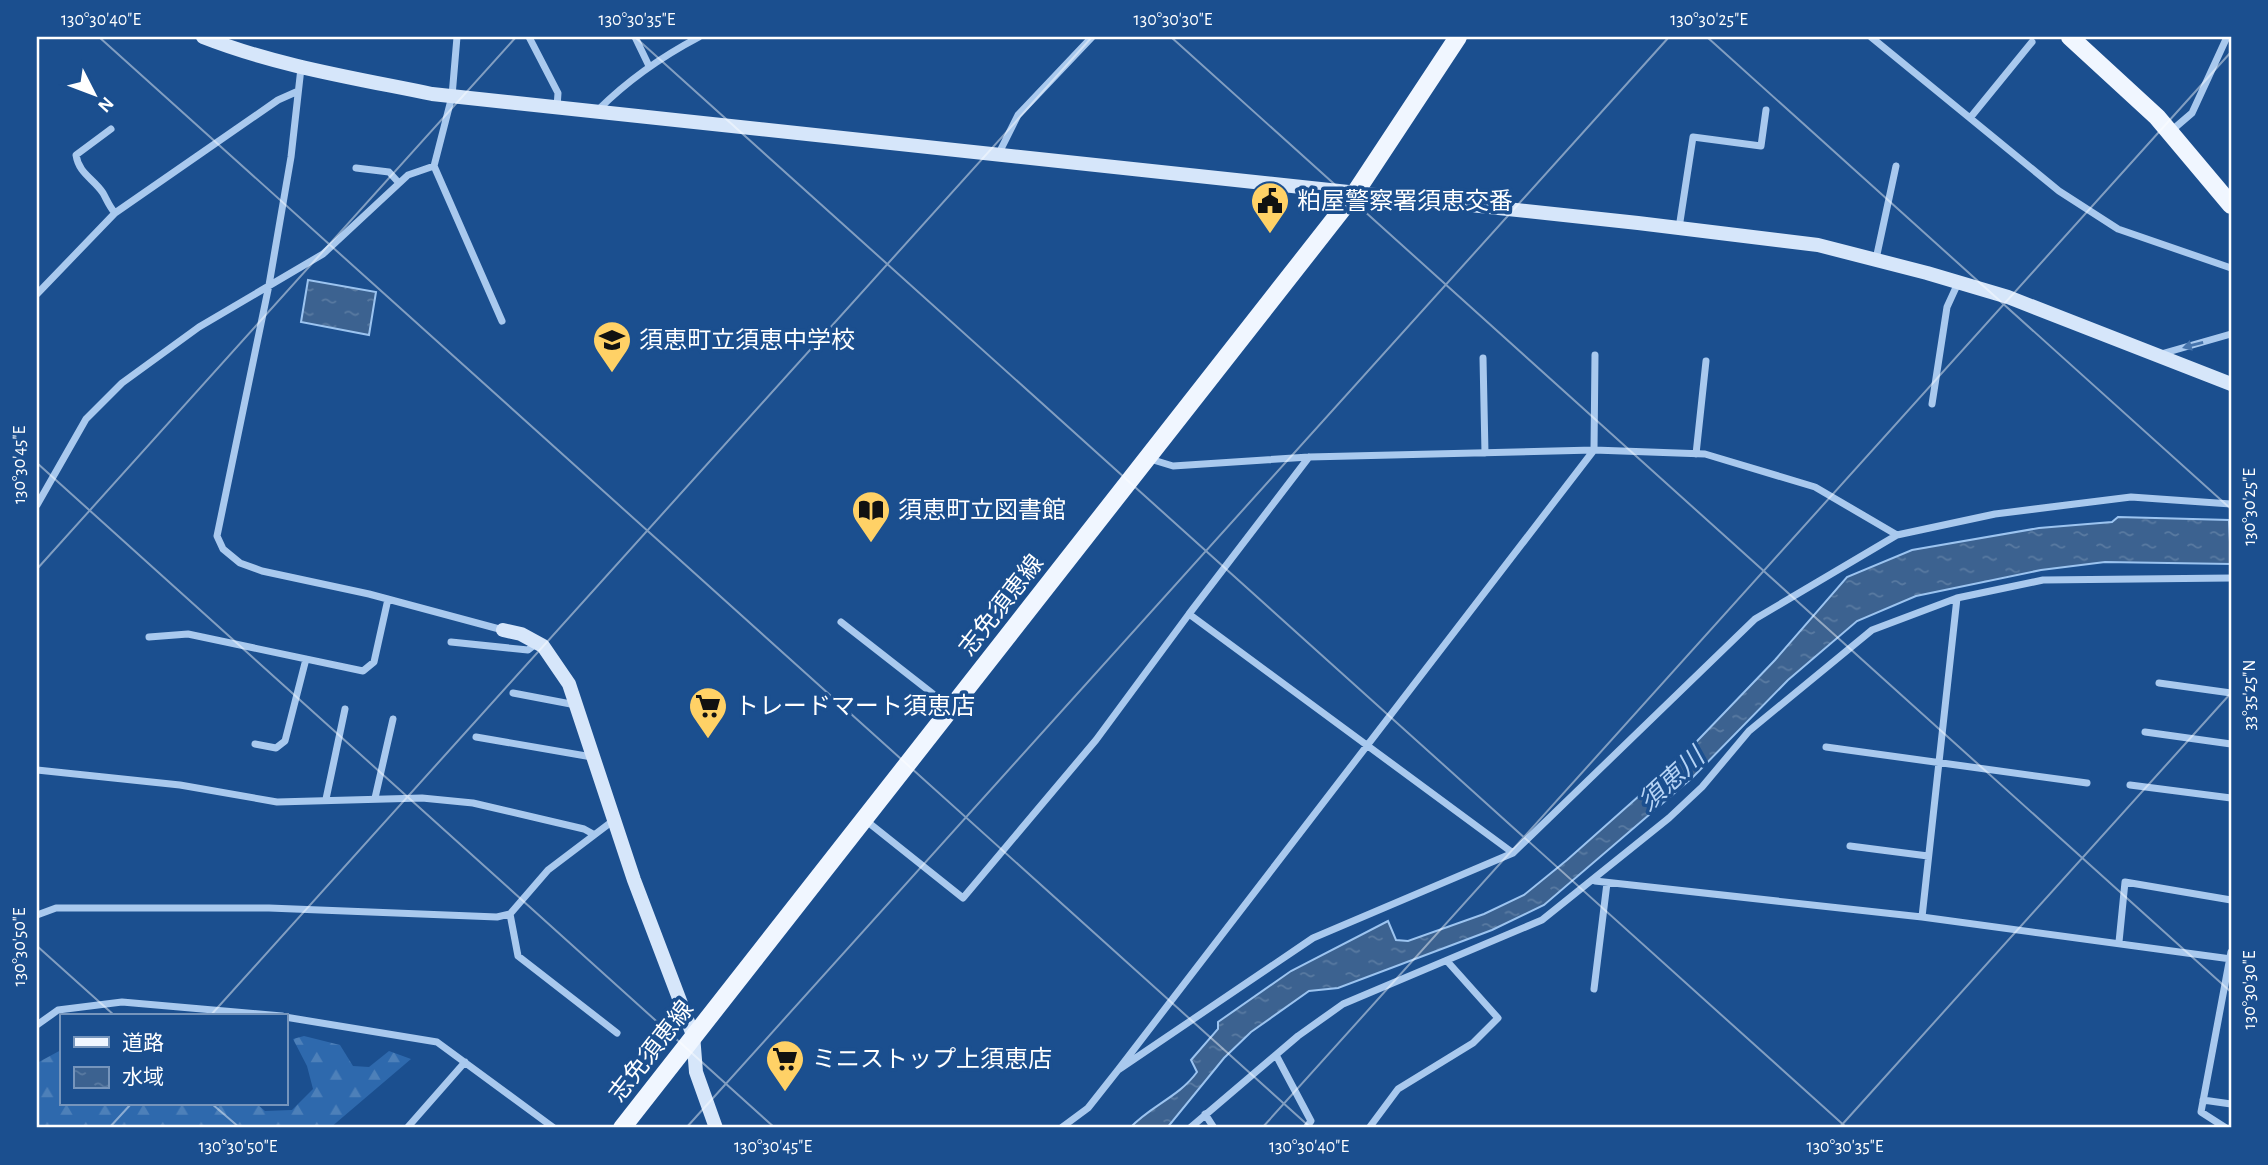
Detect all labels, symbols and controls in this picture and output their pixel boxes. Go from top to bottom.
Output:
text: 130°30'40"E [61,11,141,29]
text: 130°30'35"E [599,11,676,29]
text: 130°30'30"E [1134,11,1213,29]
text: 130°30'25"E [1670,11,1748,29]
north arrow [60,60,130,130]
text: N [94,93,117,116]
public building icon: 粕屋警察署須恵交番 [1249,180,1291,235]
place label: 粕屋警察署須恵交番 [1297,188,1513,214]
school or university icon: 須恵町立須恵中学校 [591,319,633,374]
place label: 須恵町立須恵中学校 [639,327,855,353]
one-way arrow [2183,340,2204,350]
text: 130°30'45"E [11,426,29,504]
text: 130°30'25"E [2241,468,2259,546]
library icon: 須恵町立図書館 [850,489,892,544]
place label: 須恵町立図書館 [898,497,1066,523]
street label: 志免須恵線 [954,550,1048,660]
text: 33°35'25"N [2241,659,2259,731]
supermarket icon: トレードマート須恵店 [687,685,729,740]
place label: トレードマート須恵店 [735,693,975,719]
water label: 須恵川 [1634,741,1711,816]
text: 130°30'50"E [11,907,29,987]
text: 130°30'30"E [2241,950,2259,1029]
street label: 志免須恵線 [604,996,698,1106]
legend [60,1014,287,1106]
text: 道路 [122,1032,164,1054]
supermarket icon: ミニストップ上須恵店 [764,1038,806,1093]
place label: ミニストップ上須恵店 [812,1046,1052,1072]
text: 水域 [122,1066,164,1088]
text: 130°30'50"E [198,1138,278,1156]
text: 130°30'45"E [734,1138,812,1156]
text: 130°30'40"E [1269,1138,1349,1156]
text: 130°30'35"E [1807,1138,1884,1156]

